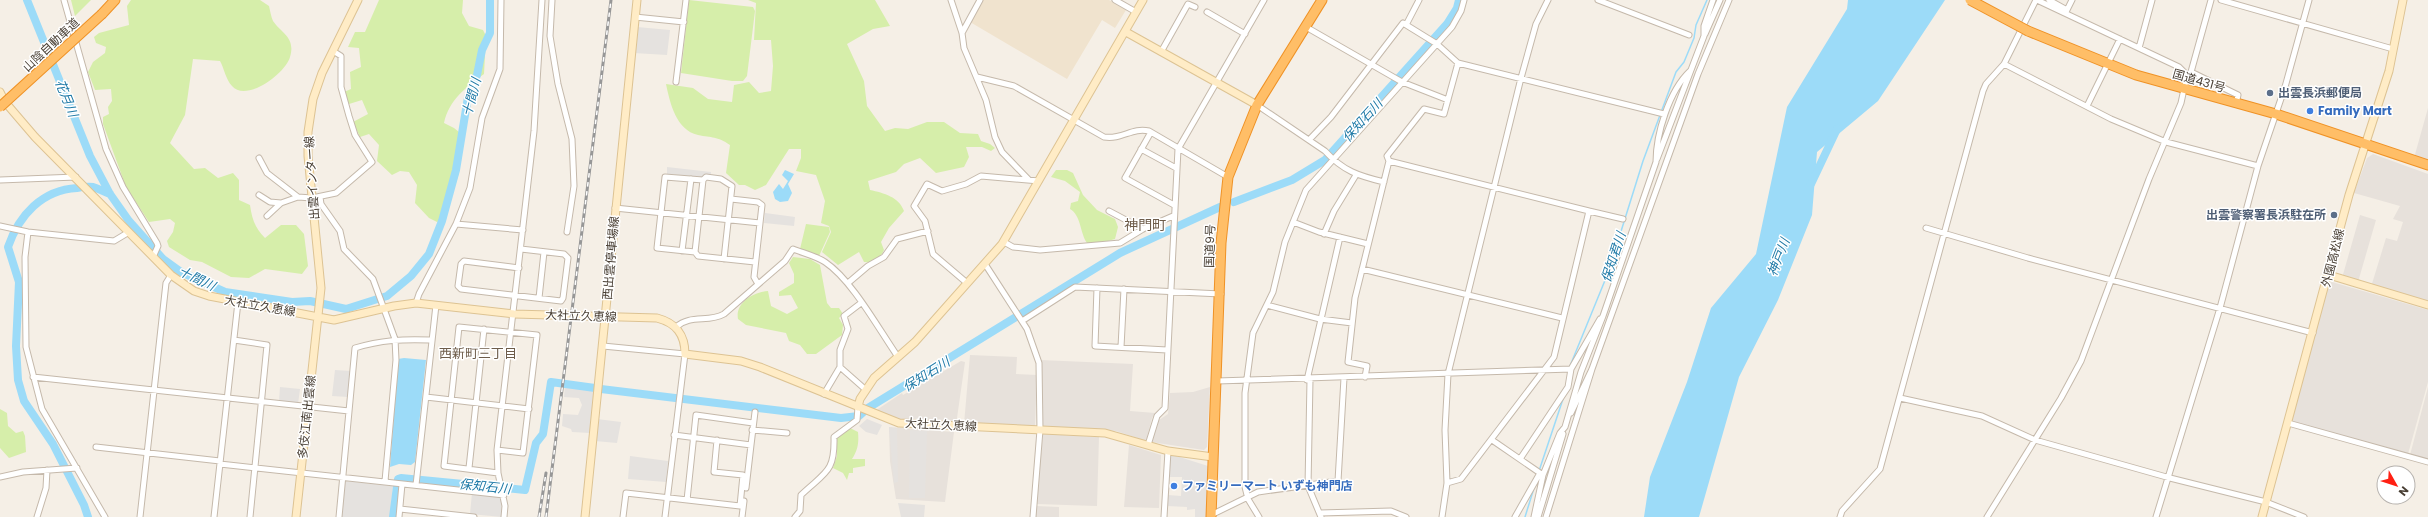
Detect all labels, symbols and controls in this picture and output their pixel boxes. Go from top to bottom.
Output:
street label: 山陰自動車道 [19,14,83,75]
street label: 国道431号 [2171,65,2228,96]
water label: 十間川 [457,74,486,118]
water label: 花月川 [50,77,83,122]
place label: 出雲長浜郵便局 [2278,84,2362,101]
marker: 出雲長浜郵便局 [2265,88,2275,98]
water label: 保知石川 [1338,93,1388,146]
place label: Family Mart [2318,102,2392,119]
marker: Family Mart [2305,106,2315,116]
street label: 出雲インター線 [300,136,323,221]
place label: 出雲警察署長浜駐在所 [2206,206,2326,223]
marker: 出雲警察署長浜駐在所 [2329,210,2339,220]
street label: 西出雲停車場線 [598,215,623,301]
district label: 神門町 [1124,215,1166,235]
street label: 国道9号 [1200,224,1219,268]
street label: 外園高松線 [2317,227,2348,289]
water label: 保知君川 [1596,228,1631,285]
water label: 神戸川 [1763,234,1795,279]
water label: 十間川 [175,261,220,296]
street label: 大社立久恵線 [223,291,297,320]
street label: 大社立久恵線 [545,306,617,325]
district label: 西新町三丁目 [439,344,517,363]
water label: 保知石川 [899,352,955,396]
street label: 多伎江南出雲線 [294,374,319,460]
street label: 大社立久恵線 [905,414,977,435]
north arrow [2376,465,2416,505]
water label: 保知石川 [458,474,514,499]
place label: ファミリーマート いずも神門店 [1182,477,1353,494]
marker: ファミリーマート いずも神門店 [1169,481,1179,491]
text: N [2395,483,2413,500]

